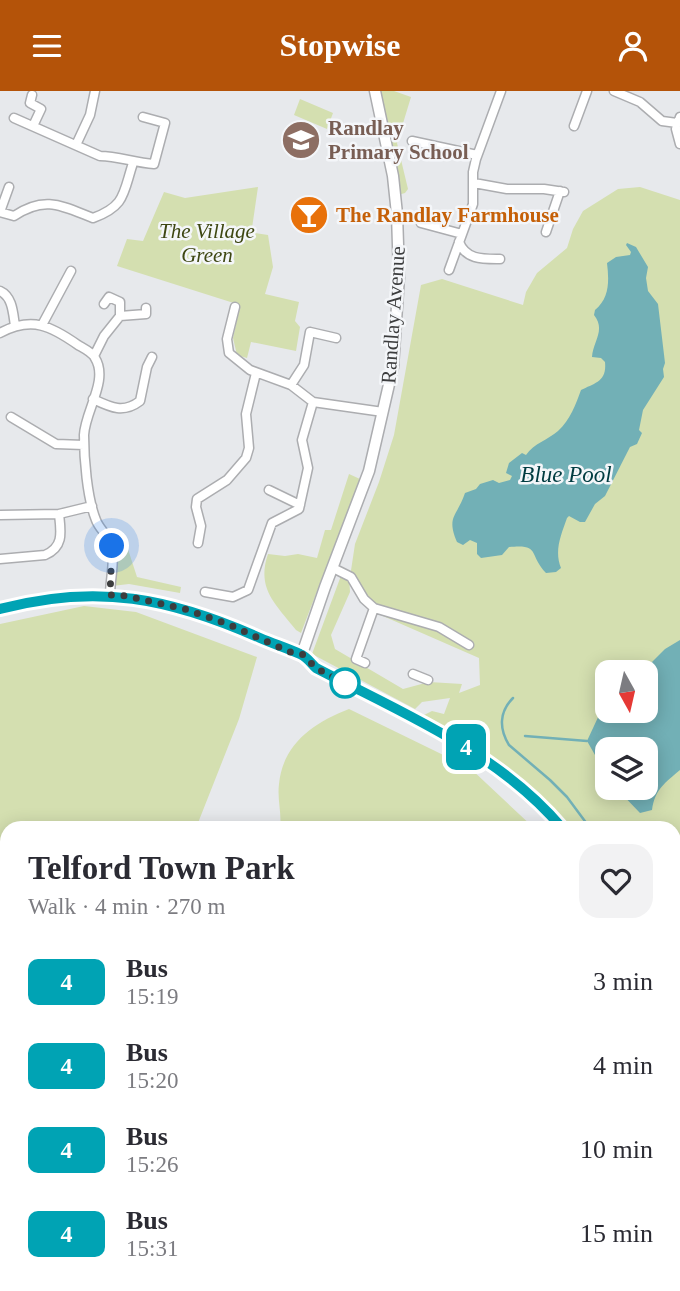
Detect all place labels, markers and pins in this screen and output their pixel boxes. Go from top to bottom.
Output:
place label: Randlay Primary School [328,116,469,164]
school or university icon: Randlay Primary School [280,119,322,161]
bar icon: The Randlay Farmhouse [288,194,330,236]
place label: The Randlay Farmhouse [336,203,559,227]
unlabelled marker [330,668,360,698]

